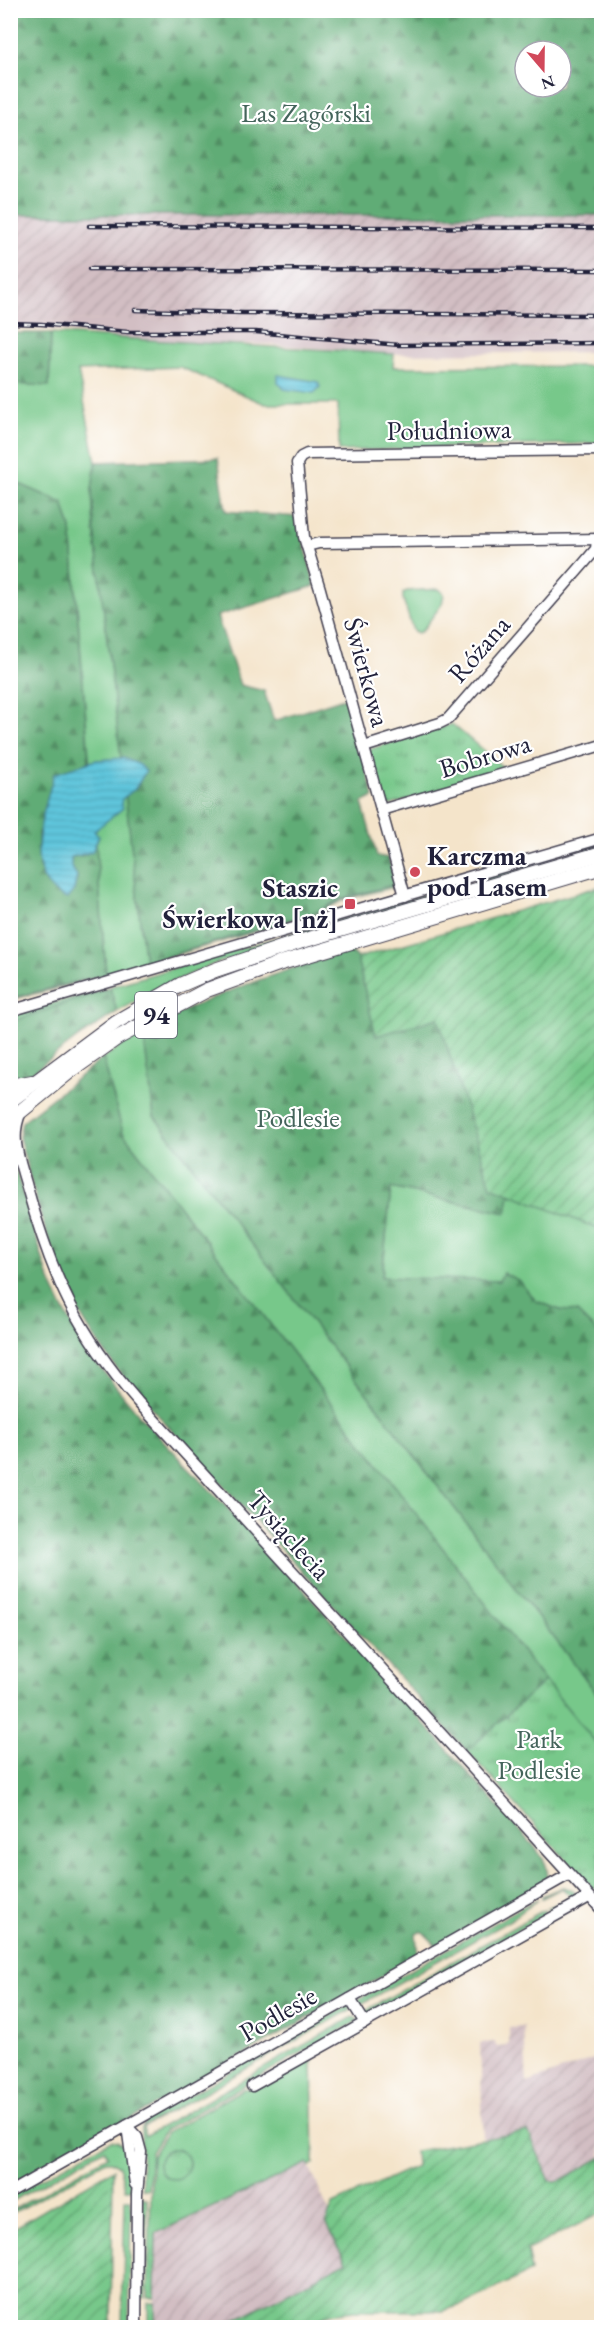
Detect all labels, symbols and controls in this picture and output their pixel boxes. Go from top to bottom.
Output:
north arrow [513,39,573,99]
text: N [538,71,558,95]
park label: Las Zagórski [241,95,371,130]
street label: Południowa [386,411,512,448]
street label: Różana [440,608,518,690]
street label: Świerkowa [336,613,399,731]
street label: Bobrowa [435,725,535,786]
place label: Karczma pod Lasem [427,838,547,904]
marker: Karczma pod Lasem [408,865,422,879]
place label: Staszic Świerkowa [nż] [162,870,338,936]
marker: Staszic Świerkowa [nż] [343,897,357,911]
road number: 94 [135,992,177,1038]
park label: Podlesie [256,1100,340,1135]
street label: Tysiąclecia [240,1482,339,1587]
park label: Park Podlesie [497,1721,581,1787]
street label: Podlesie [233,1978,323,2050]

